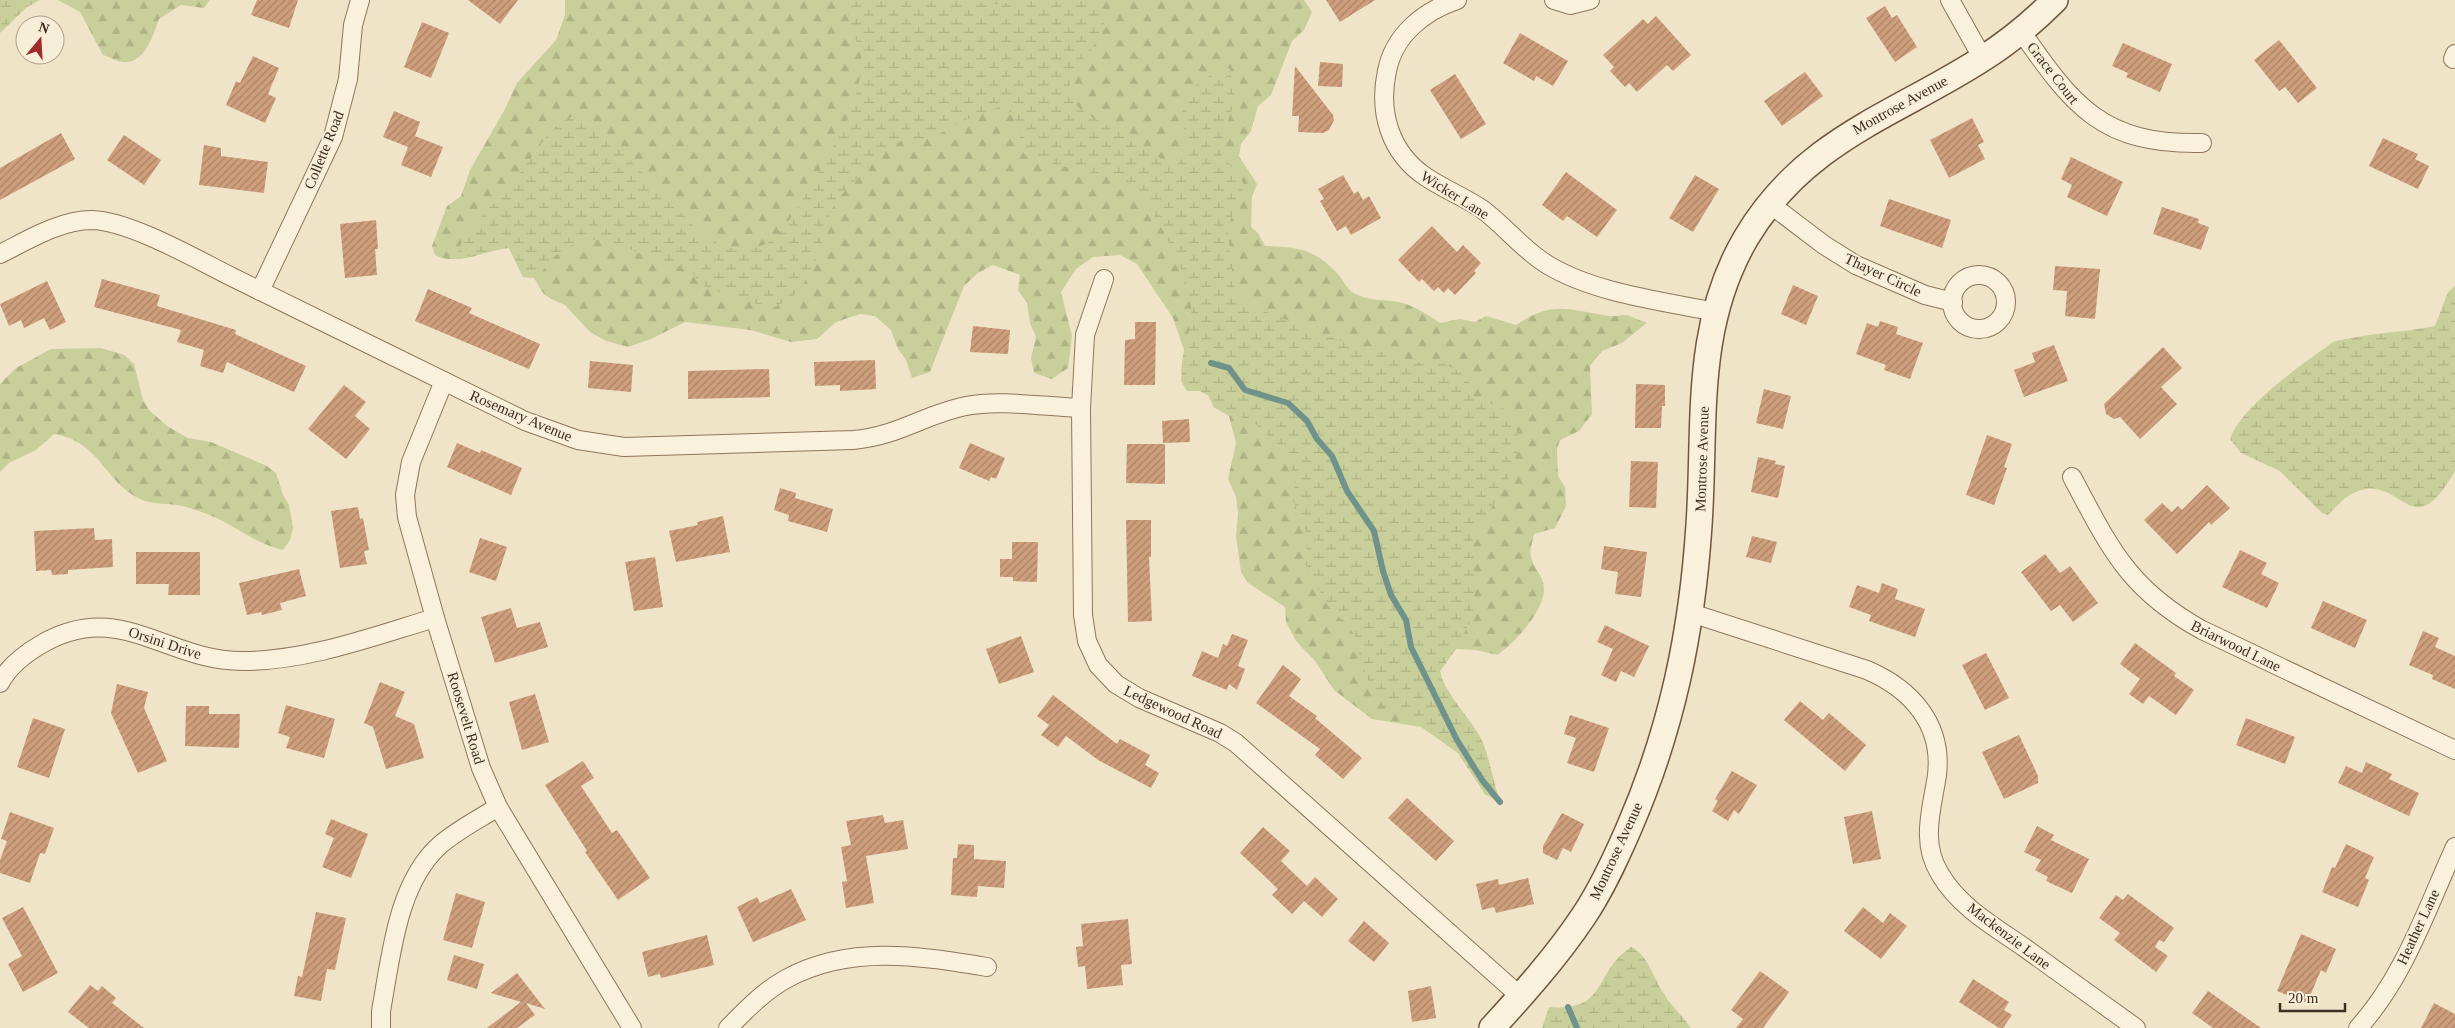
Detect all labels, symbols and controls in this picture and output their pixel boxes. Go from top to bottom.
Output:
north arrow [15,15,65,65]
text: N [37,19,51,37]
street label: Grace Court [2024,39,2083,108]
street label: Montrose Avenue [1850,72,1951,138]
street label: Collette Road [301,108,347,191]
street label: Wicker Lane [1418,168,1492,222]
street label: Thayer Circle [1842,250,1924,300]
street label: Rosemary Avenue [468,387,575,445]
street label: Montrose Avenue [1692,405,1712,512]
street label: Briarwood Lane [2189,617,2284,675]
street label: Orsini Drive [127,624,204,662]
street label: Roosevelt Road [444,670,488,766]
street label: Ledgewood Road [1121,682,1225,742]
street label: Montrose Avenue [1586,799,1646,902]
street label: Heather Lane [2394,887,2443,967]
street label: Mackenzie Lane [1964,900,2054,973]
scale bar [2280,980,2345,1012]
text: 20 m [2288,990,2319,1006]

